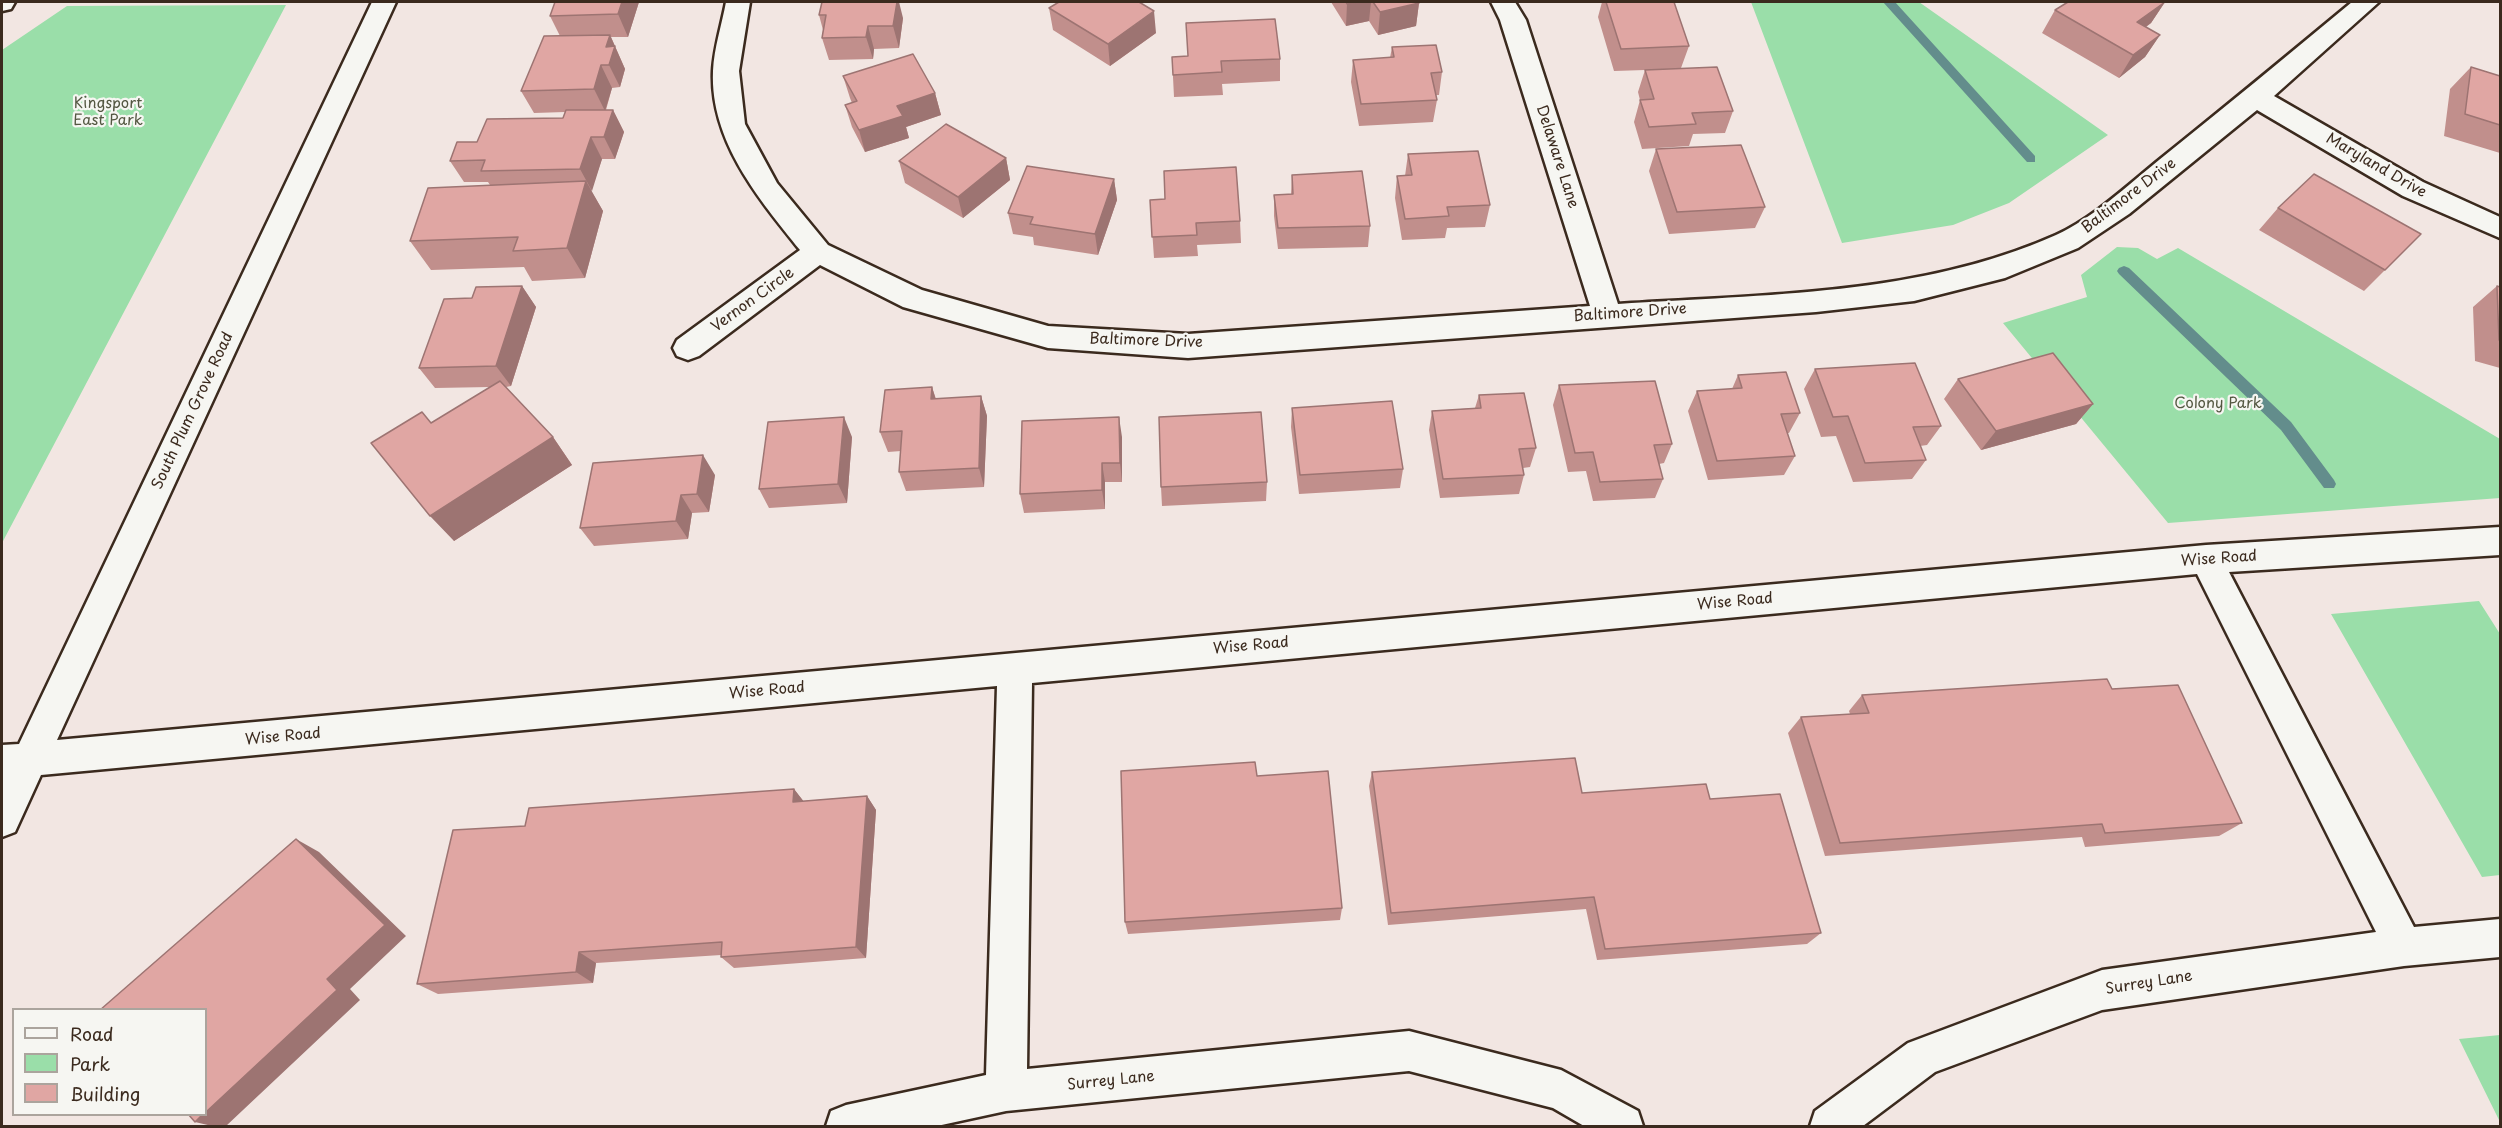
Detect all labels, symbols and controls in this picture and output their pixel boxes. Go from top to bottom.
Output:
park label: Kingsport East Park [73,95,143,130]
street label: Delaware Lane [1532,103,1582,211]
street label: Maryland Drive [2323,130,2429,202]
street label: Baltimore Drive [2078,155,2180,237]
street label: Vernon Circle [708,264,798,336]
street label: Baltimore Drive [1573,300,1687,326]
street label: South Plum Grove Road [149,330,237,492]
street label: Baltimore Drive [1089,330,1203,352]
park label: Colony Park [2174,395,2262,413]
street label: Wise Road [2180,547,2258,571]
street label: Wise Road [1696,590,1774,614]
street label: Wise Road [1212,634,1290,658]
street label: Wise Road [728,679,806,703]
street label: Wise Road [244,725,322,749]
street label: Surrey Lane [2104,967,2194,999]
legend [12,1008,207,1116]
text: Road [70,1020,114,1047]
text: Park [70,1050,110,1077]
street label: Surrey Lane [1066,1067,1156,1095]
text: Building [70,1080,140,1107]

